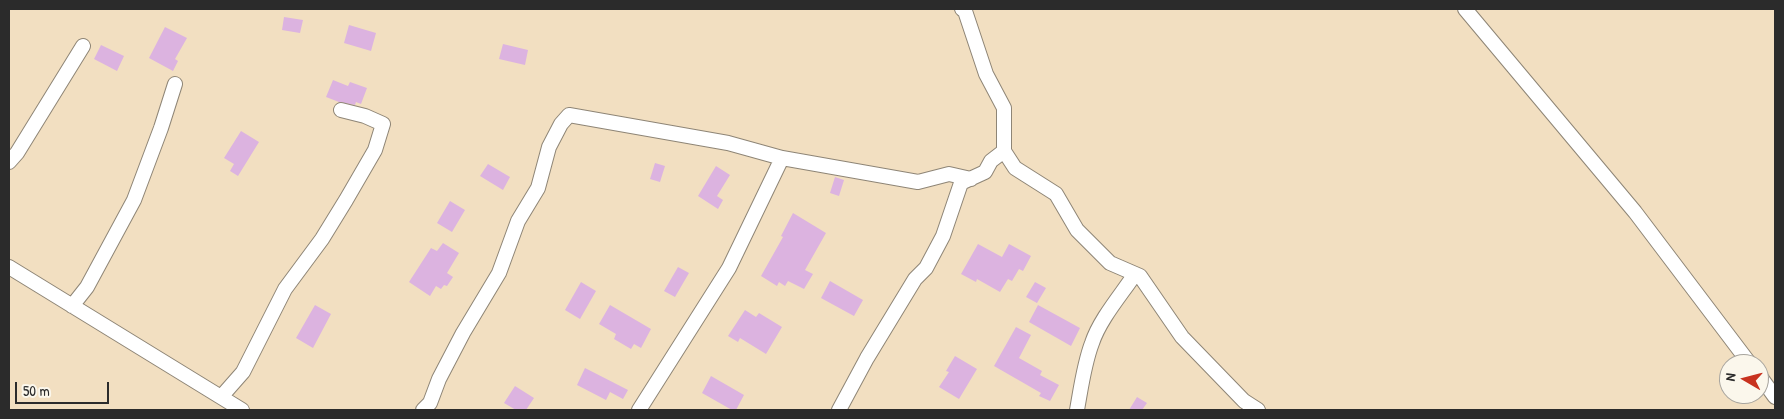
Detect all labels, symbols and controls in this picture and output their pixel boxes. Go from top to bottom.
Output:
north arrow [1719,354,1769,404]
scale bar [18,372,111,404]
text: N [1720,372,1740,382]
text: 50 m [23,380,50,401]

